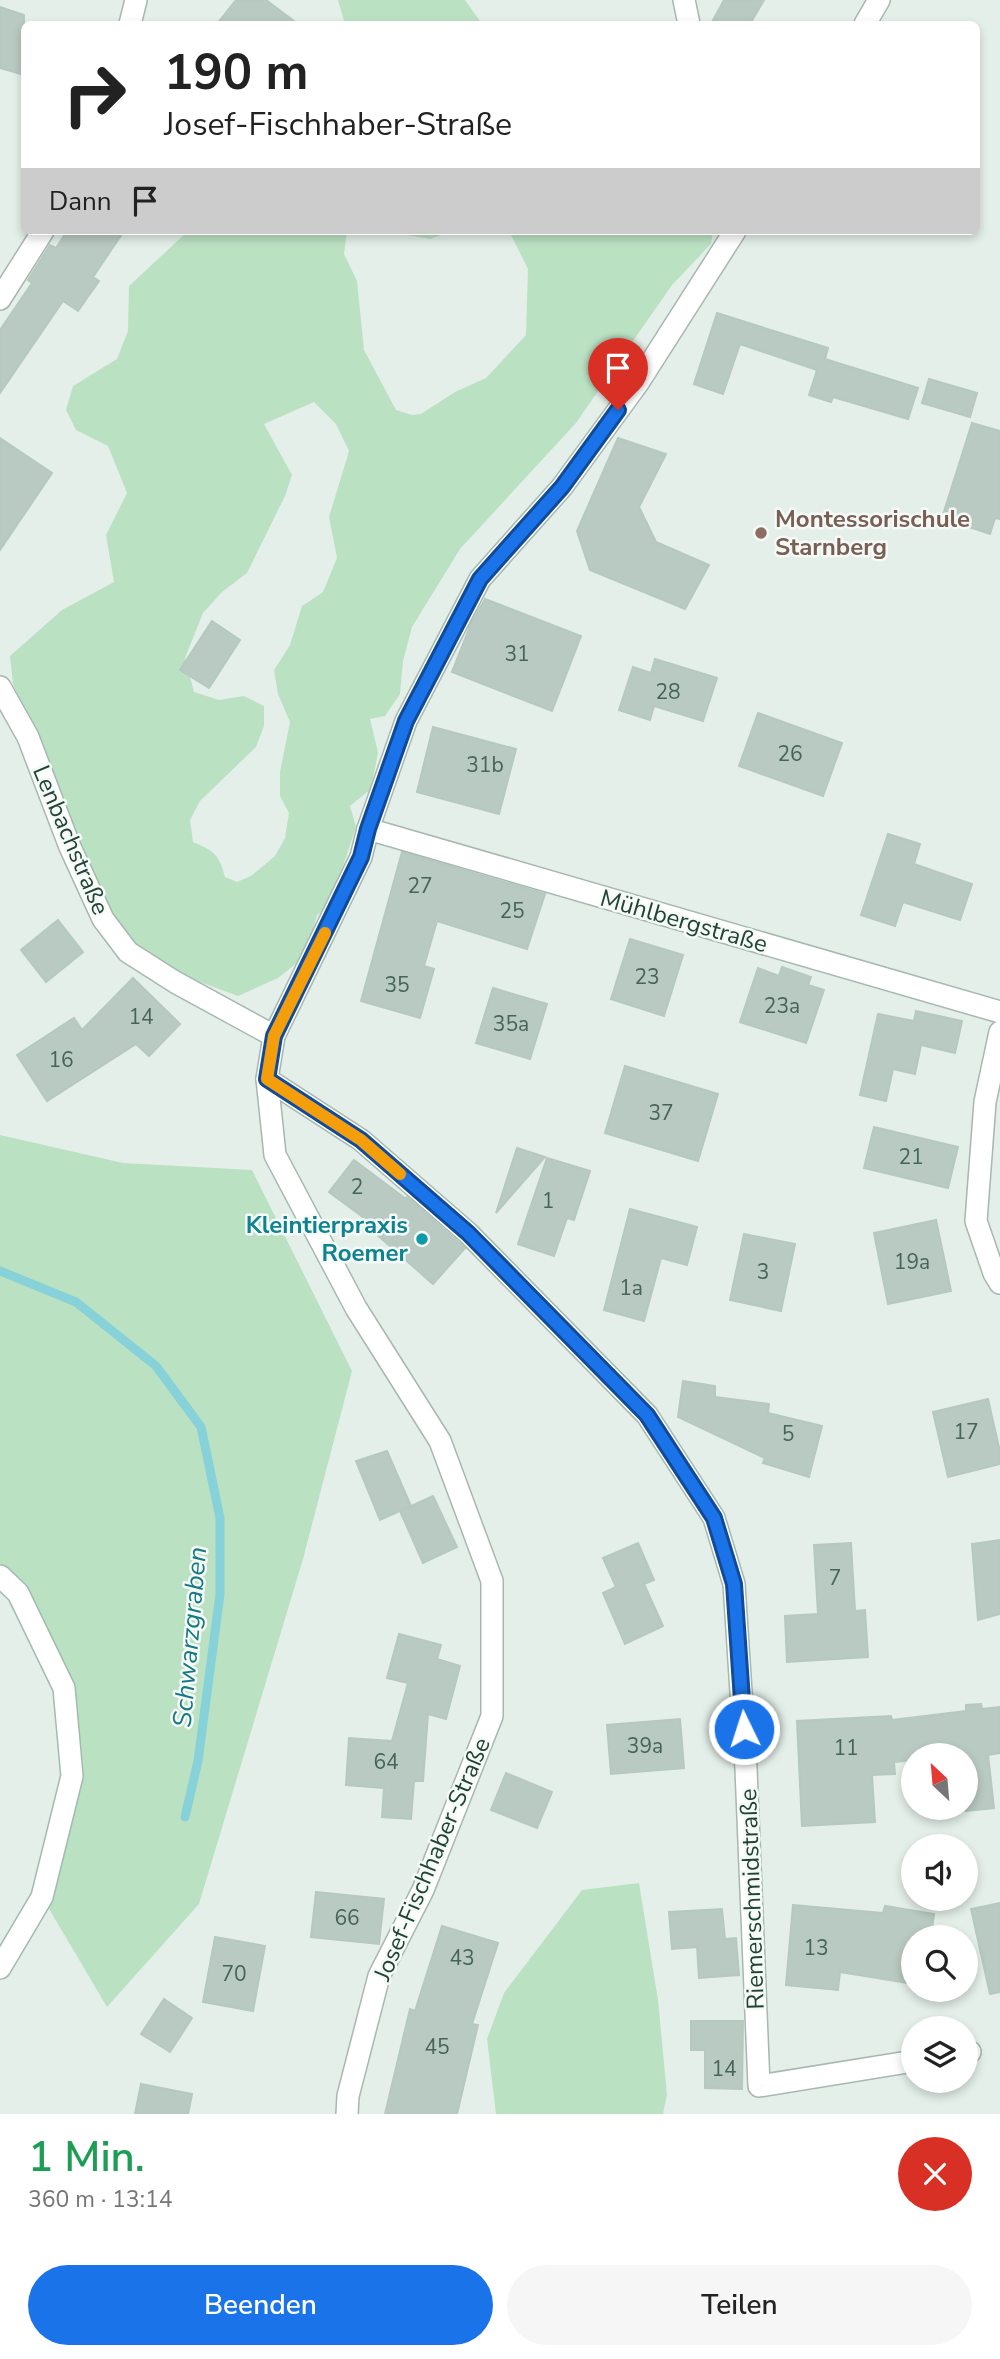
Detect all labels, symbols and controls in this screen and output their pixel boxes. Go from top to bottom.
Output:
text: 190 m [164,39,308,106]
icon: right [49,49,140,140]
text: Josef-Fischhaber-Straße [164,103,512,146]
icon: arrive [126,182,164,220]
text: Dann [49,184,112,219]
pin [588,338,648,410]
icon: arrive [599,349,637,387]
place label: Montessorischule Starnberg [775,503,970,563]
marker: Montessorischule Starnberg [753,525,769,541]
house number: 31 [504,640,530,668]
house number: 28 [655,678,681,706]
house number: 26 [777,740,803,768]
house number: 31b [466,751,504,779]
street label: Lenbachstraße [25,760,117,920]
house number: 27 [407,872,433,900]
street label: Mühlbergstraße [597,882,771,960]
house number: 25 [499,897,525,925]
house number: 23 [634,963,660,991]
house number: 35 [384,971,410,999]
house number: 23a [764,992,800,1020]
house number: 14 [128,1003,154,1031]
house number: 35a [493,1010,529,1038]
house number: 16 [48,1046,74,1074]
house number: 37 [648,1099,674,1127]
house number: 21 [898,1143,924,1171]
house number: 2 [351,1173,363,1201]
house number: 1 [542,1187,554,1215]
place label: Kleintierpraxis Roemer [246,1209,409,1269]
marker: Kleintierpraxis Roemer [414,1231,430,1247]
house number: 19a [894,1248,930,1276]
house number: 3 [757,1258,769,1286]
house number: 1a [619,1274,643,1302]
house number: 17 [953,1418,979,1446]
house number: 5 [782,1420,794,1448]
water label: Schwarzgraben [165,1545,215,1729]
house number: 7 [829,1564,841,1592]
position arrow [707,1692,781,1766]
house number: 39a [627,1732,663,1760]
street label: Josef-Fischhaber-Straße [366,1733,498,1986]
house number: 11 [833,1734,859,1762]
north arrow [901,1743,978,1820]
map controls [901,1743,978,2093]
house number: 64 [373,1748,399,1776]
street label: Riemerschmidstraße [732,1788,772,2010]
button: sound [901,1834,978,1911]
house number: 66 [334,1904,360,1932]
button: search [901,1925,978,2002]
house number: 13 [803,1934,829,1962]
house number: 43 [449,1944,475,1972]
house number: 70 [221,1960,247,1988]
button: layers [901,2016,978,2093]
house number: 45 [424,2033,450,2061]
house number: 14 [711,2055,737,2083]
text: 1 Min. [28,2129,145,2186]
button: close [898,2137,972,2211]
text: 360 m · 13:14 [28,2184,173,2215]
button: Beenden [28,2265,493,2345]
button: Teilen [507,2265,972,2345]

